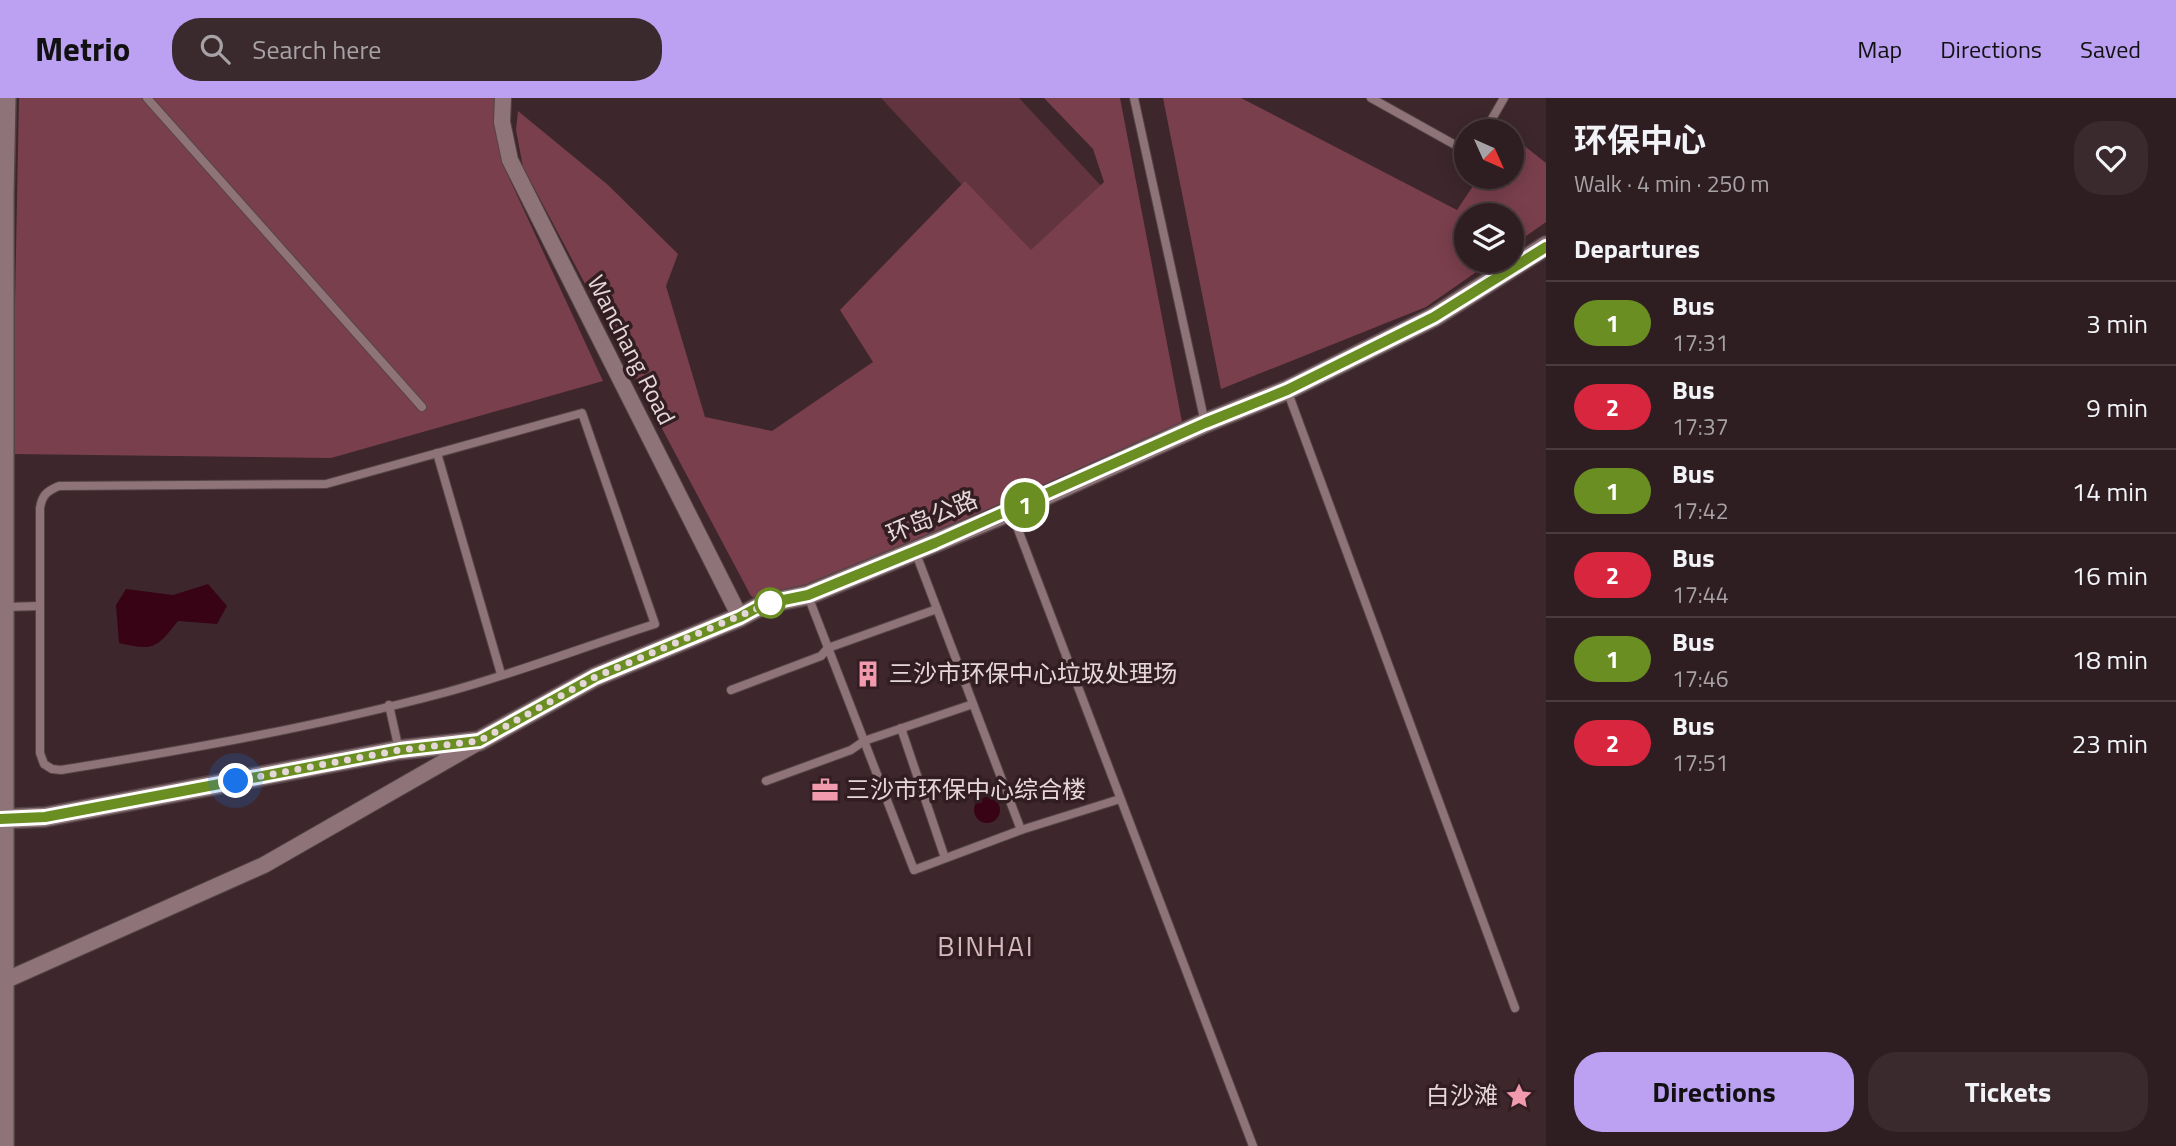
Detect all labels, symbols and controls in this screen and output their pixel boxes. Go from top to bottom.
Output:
search box [172,18,662,81]
text: Metrio [35,24,130,74]
icon: search [196,30,234,68]
text: Search here [252,30,381,69]
text: Map [1857,31,1902,67]
text: Directions [1940,31,2042,67]
text: Saved [2080,31,2141,67]
text: 环保中心 [1574,115,1706,165]
north arrow [1454,119,1524,189]
map controls [1454,119,1524,273]
button: heart [2074,121,2148,195]
text: Walk · 4 min · 250 m [1574,166,1770,201]
button: layers [1454,203,1524,273]
text: Departures [1574,229,1700,268]
street label: Wanchang Road [579,268,685,431]
text: Bus [1672,286,1714,325]
text: 3 min [2086,304,2148,343]
text: 1 [1606,305,1619,341]
text: 17:31 [1672,325,1729,360]
text: Bus [1672,370,1714,409]
text: 9 min [2086,388,2148,427]
text: 2 [1606,389,1619,425]
text: 17:37 [1672,409,1729,444]
text: Bus [1672,454,1714,493]
text: 14 min [2072,472,2148,511]
text: 1 [1606,473,1619,509]
street label: 环岛公路 [880,481,983,551]
line badge: 1 [1002,482,1048,528]
text: 1 [1018,487,1032,523]
text: 17:42 [1672,493,1729,528]
text: Bus [1672,538,1714,577]
text: 16 min [2072,556,2148,595]
text: 2 [1606,557,1619,593]
text: 17:44 [1672,577,1729,612]
unlabelled marker [755,588,785,618]
text: Bus [1672,622,1714,661]
text: 18 min [2072,640,2148,679]
text: 1 [1606,641,1619,677]
place label: 三沙市环保中心垃圾处理场 [889,655,1177,691]
building icon: 三沙市环保中心垃圾处理场 [853,659,883,689]
text: 17:46 [1672,661,1729,696]
text: Bus [1672,706,1714,745]
text: 23 min [2072,724,2148,763]
text: 2 [1606,725,1619,761]
text: 17:51 [1672,745,1729,780]
your location [218,763,253,798]
place label: 三沙市环保中心综合楼 [846,771,1086,807]
office icon: 三沙市环保中心综合楼 [810,775,840,805]
district label: BINHAI [937,924,1035,967]
button: Directions [1574,1052,1854,1132]
button: Tickets [1868,1052,2148,1132]
place label: 白沙滩 [1426,1077,1498,1113]
place icon: 白沙滩 [1504,1081,1534,1111]

